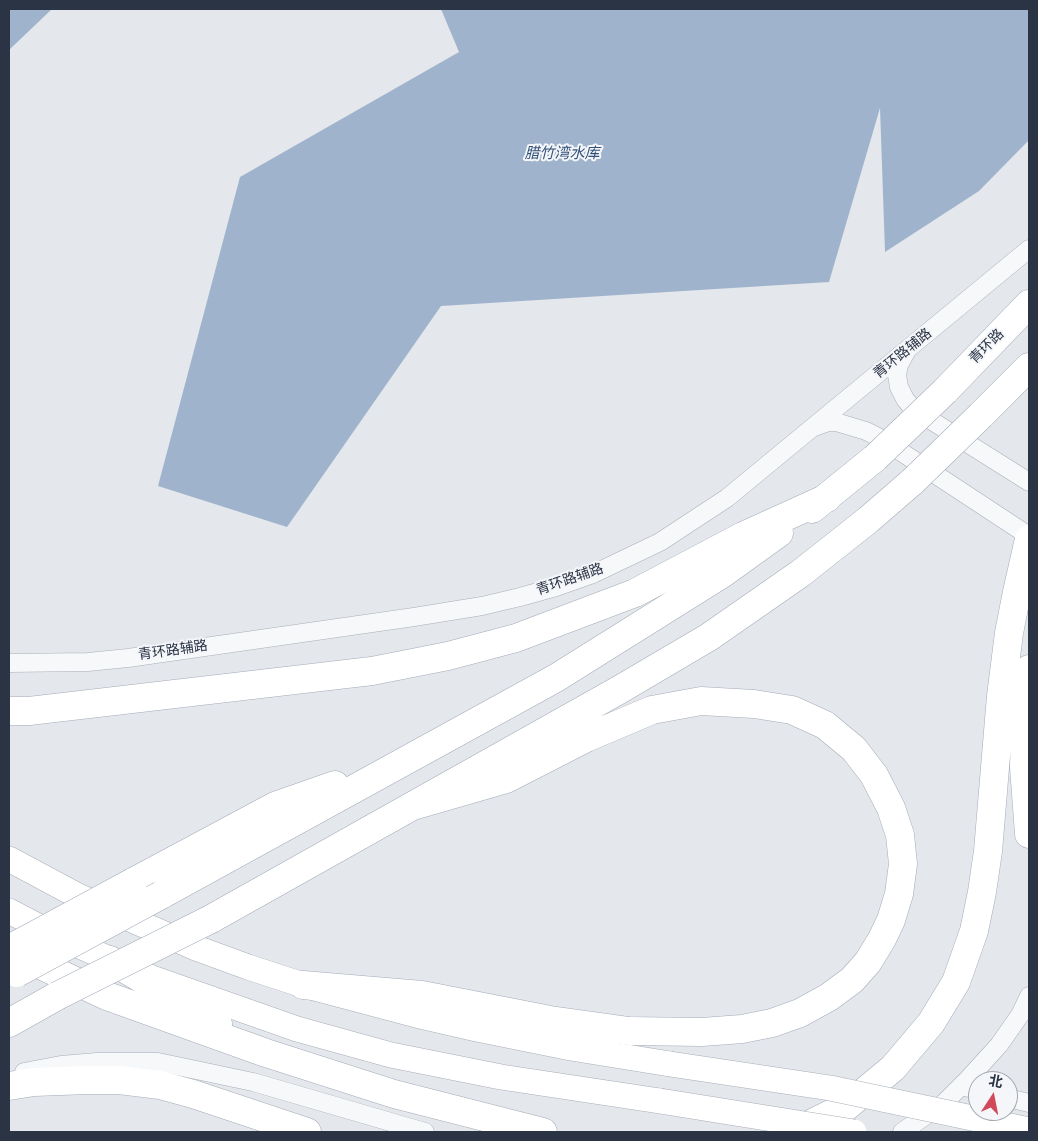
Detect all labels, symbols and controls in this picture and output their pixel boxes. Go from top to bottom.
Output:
water label: 腊竹湾水库 [525,145,599,163]
street label: 青环路辅路 [871,325,935,383]
street label: 青环路 [966,326,1008,368]
street label: 青环路辅路 [534,561,606,599]
street label: 青环路辅路 [137,638,209,664]
north arrow [968,1071,1018,1121]
text: 北 [987,1072,1004,1091]

